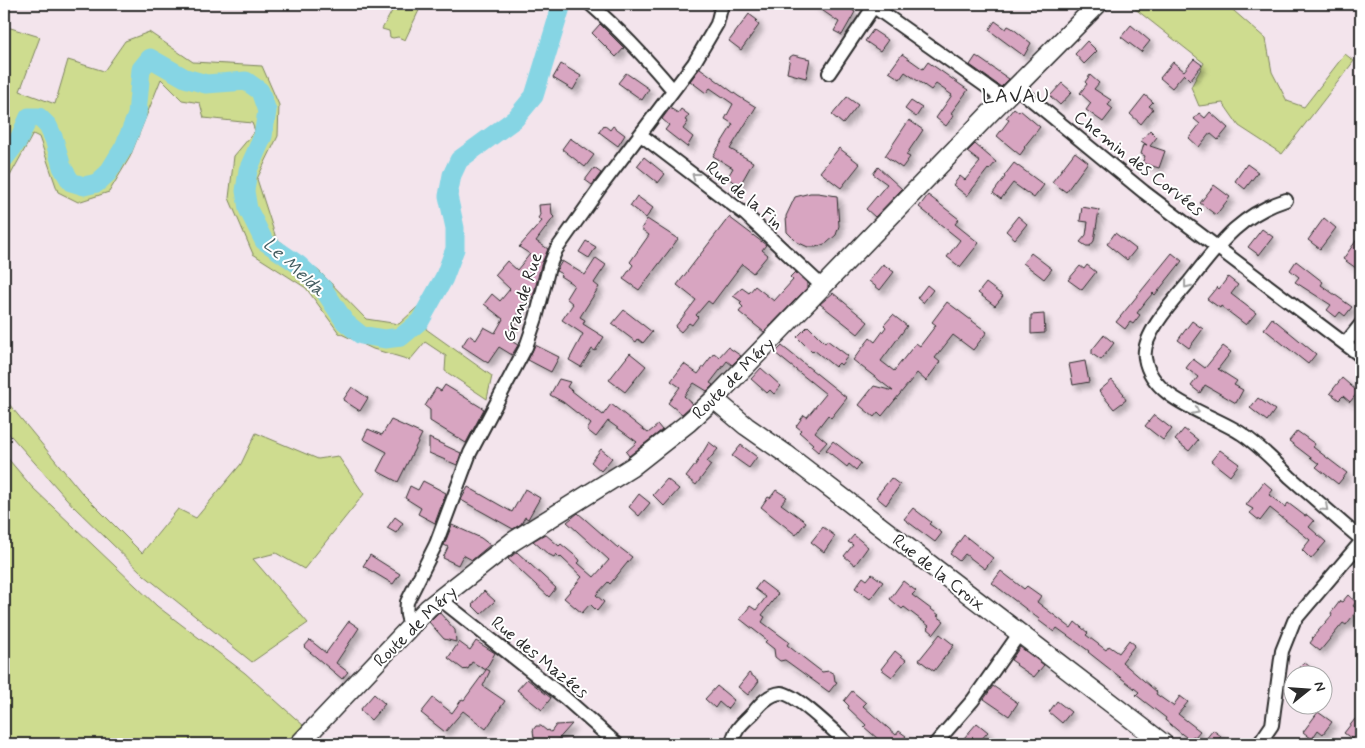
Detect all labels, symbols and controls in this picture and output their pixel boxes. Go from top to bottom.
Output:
district label: LAVAU [982,83,1050,110]
street label: Chemin des Corvées [1068,105,1208,222]
street label: Rue de la Fin [700,156,788,235]
one-way arrow [692,174,701,182]
water label: Le Melda [258,232,331,303]
street label: Grande Rue [497,249,549,345]
one-way arrow [1184,279,1192,288]
street label: Route de Méry [687,332,780,425]
one-way arrow [1191,405,1200,415]
one-way arrow [1320,502,1329,511]
street label: Rue de la Croix [887,529,990,617]
street label: Route de Méry [369,581,463,673]
street label: Rue des Mazées [486,611,593,705]
north arrow [1282,666,1332,716]
text: N [1310,679,1329,694]

